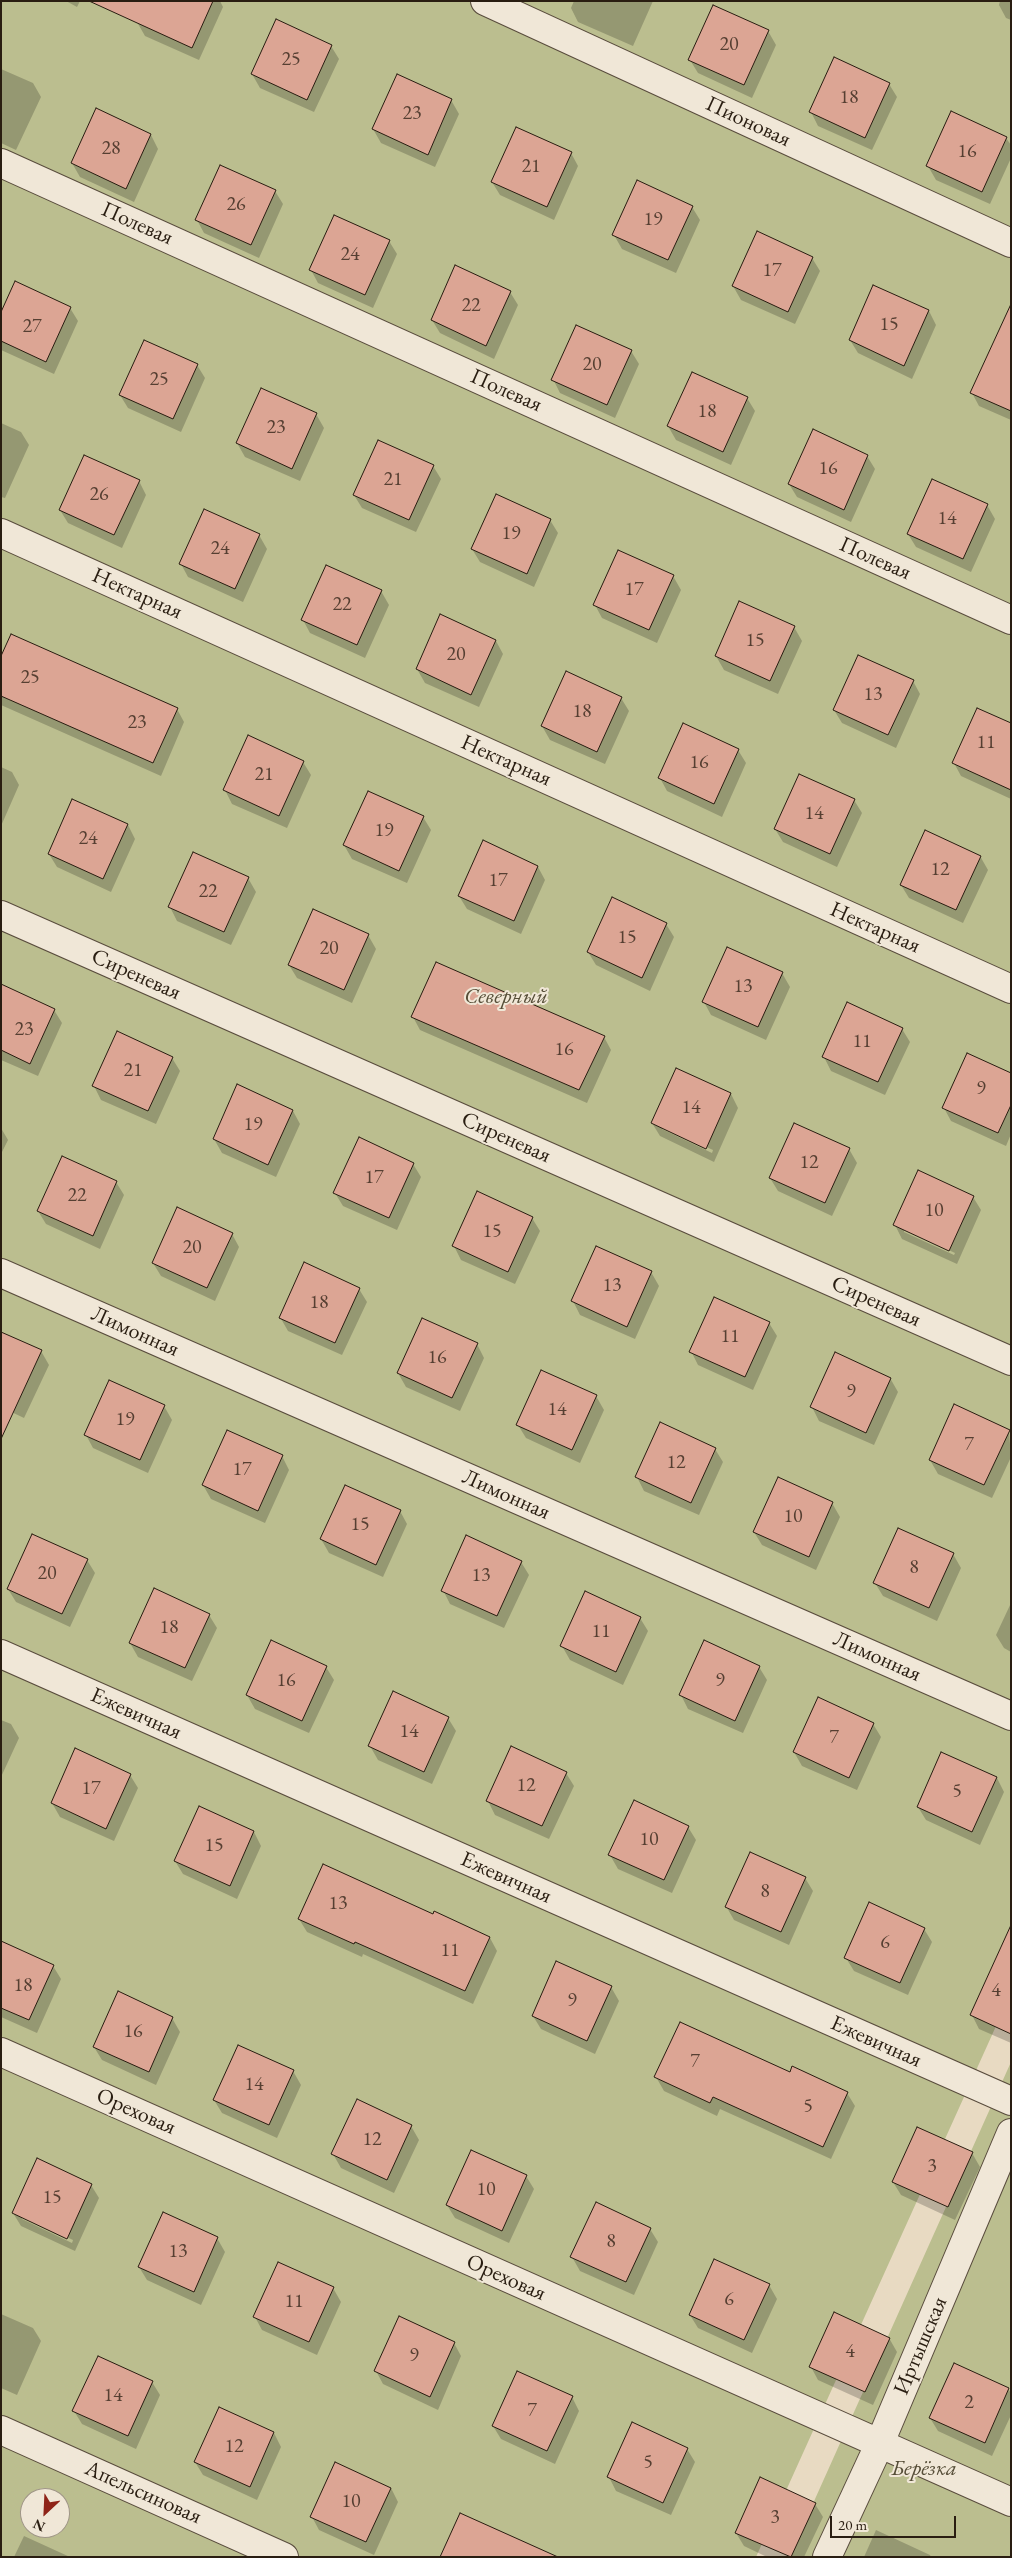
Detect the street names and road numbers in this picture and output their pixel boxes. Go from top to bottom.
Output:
street label: Пионовая [701,91,795,153]
street label: Полевая [97,197,177,251]
street label: Полевая [466,364,546,418]
street label: Полевая [835,532,915,586]
street label: Нектарная [88,562,186,626]
street label: Нектарная [457,729,555,793]
street label: Нектарная [826,896,924,960]
street label: Сиреневая [87,944,185,1006]
street label: Сиреневая [457,1107,555,1169]
street label: Сиреневая [827,1271,925,1333]
street label: Лимонная [87,1301,183,1363]
street label: Лимонная [458,1464,554,1526]
street label: Лимонная [829,1626,925,1688]
street label: Ежевичная [86,1682,186,1746]
street label: Ежевичная [456,1846,556,1910]
street label: Ежевичная [826,2010,926,2074]
street label: Ореховая [92,2083,180,2141]
street label: Ореховая [462,2249,550,2307]
street label: Иртышская [888,2293,954,2399]
street label: Апельсиновая [81,2456,205,2530]

